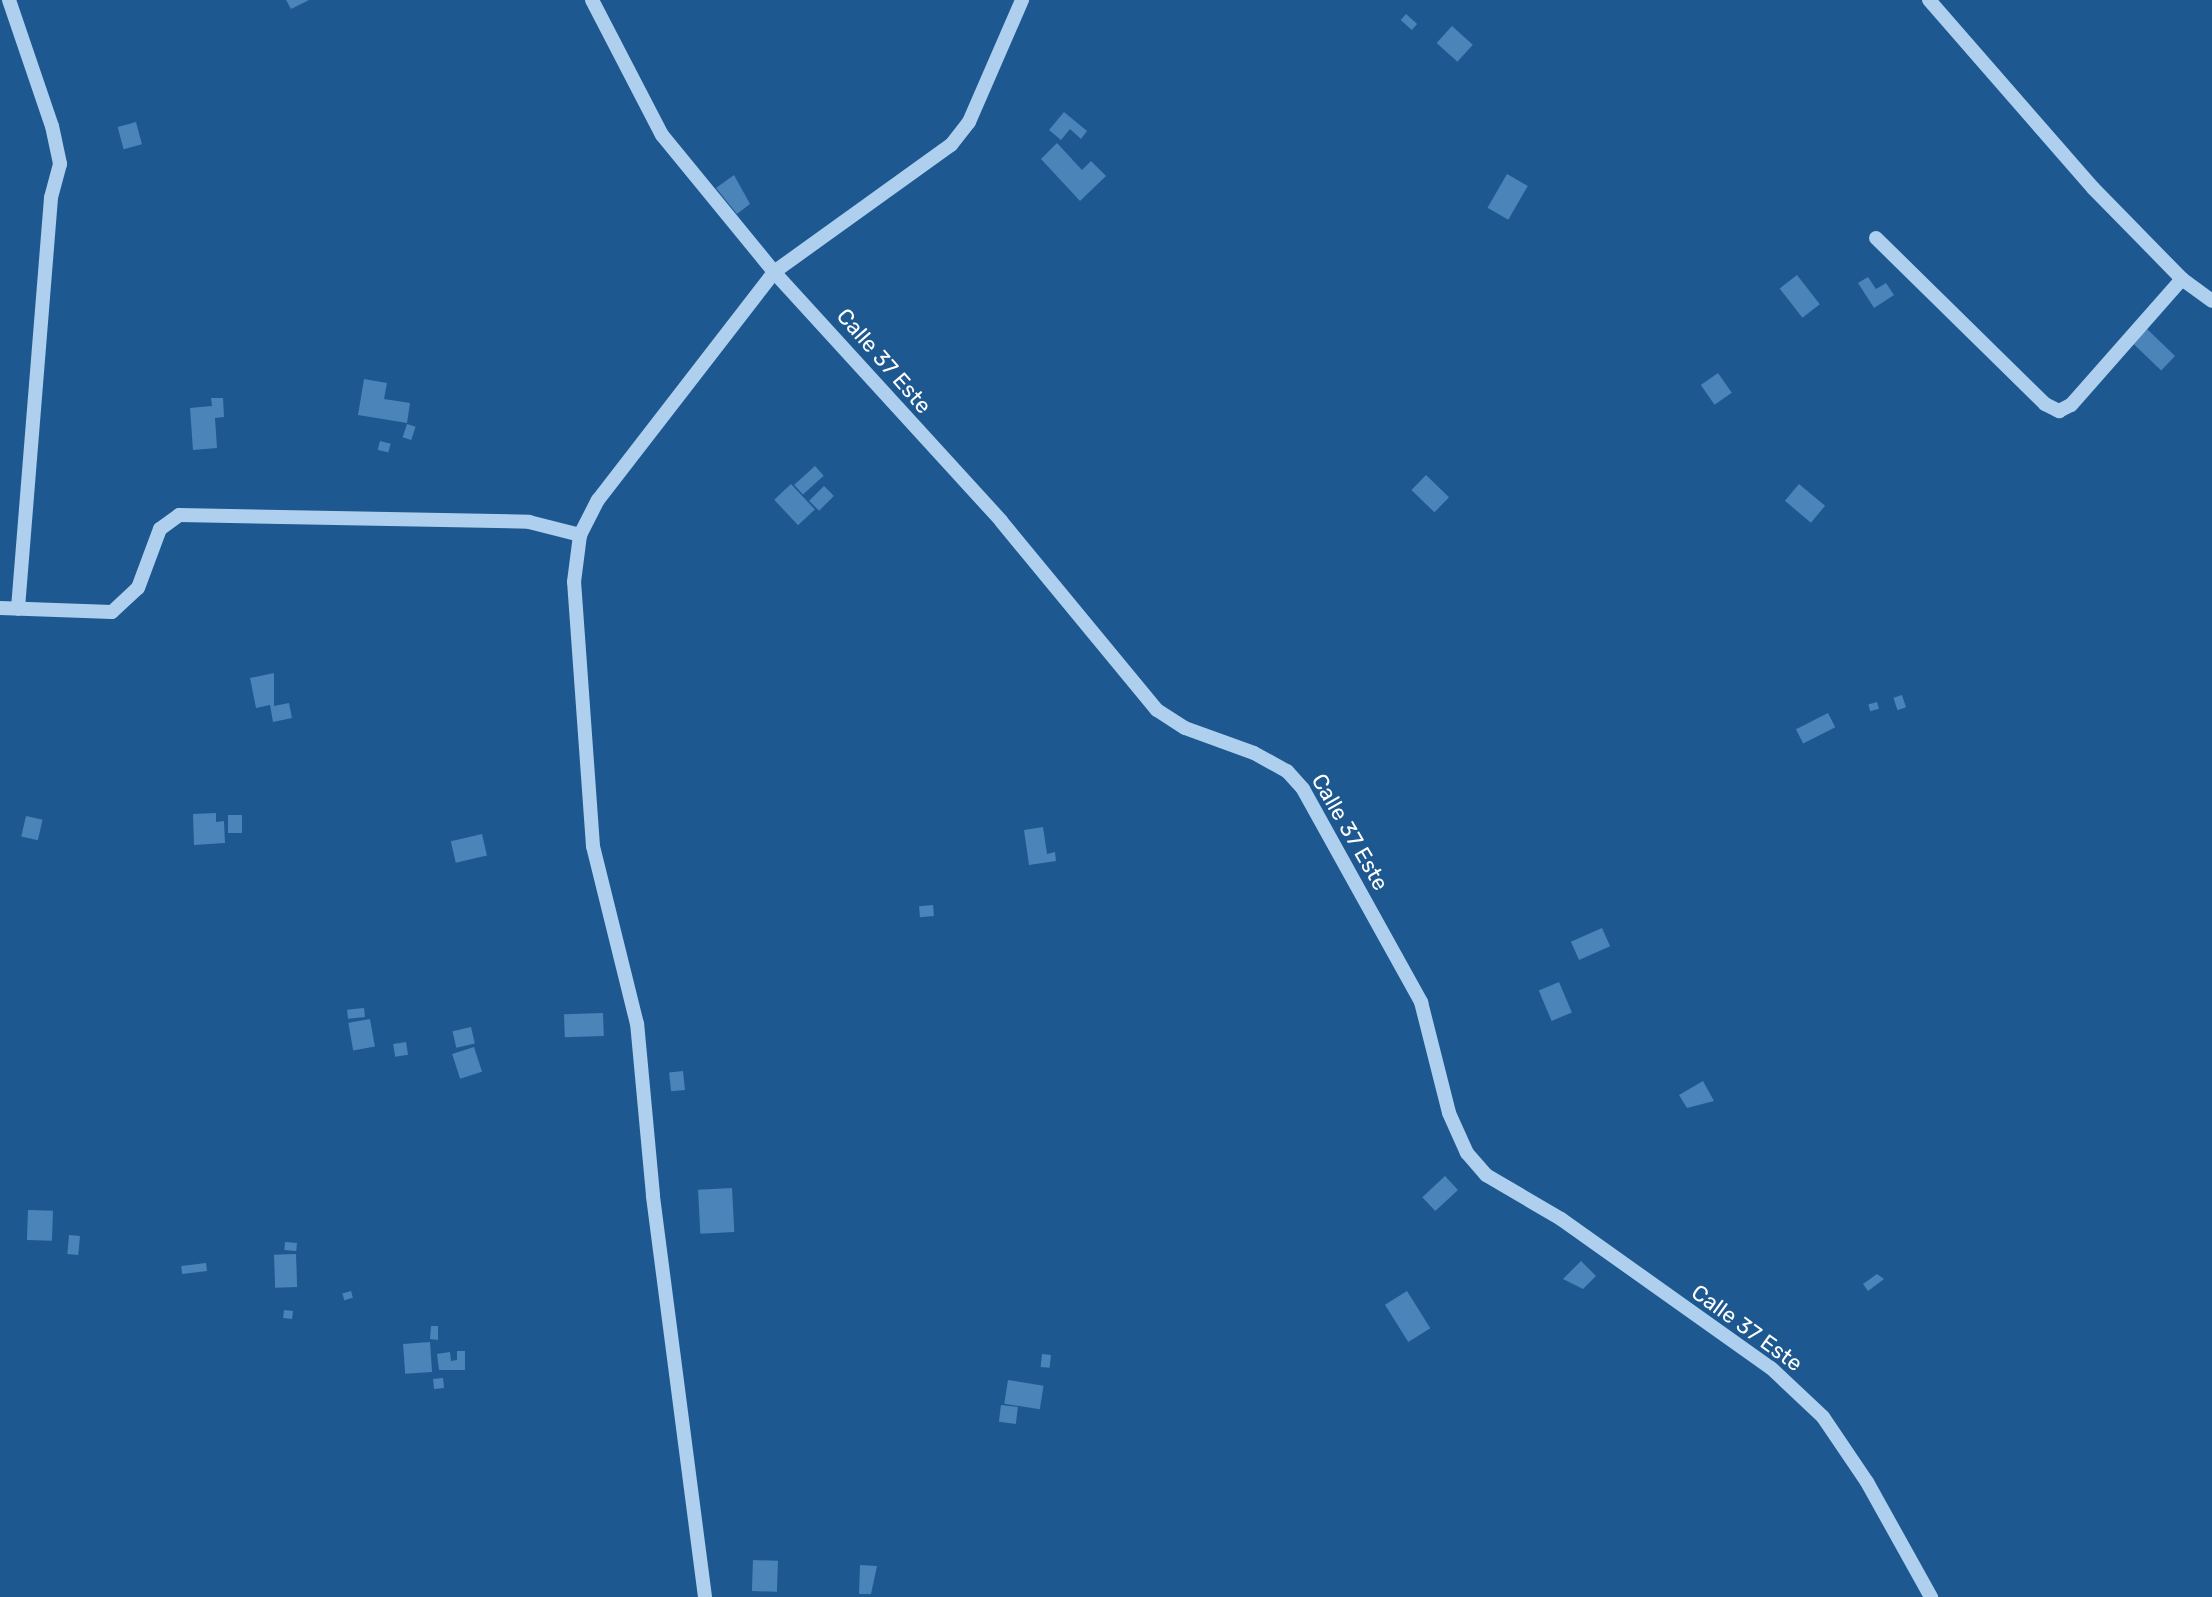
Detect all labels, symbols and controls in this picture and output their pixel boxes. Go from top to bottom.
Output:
street label: Calle 37 Este [831,303,937,419]
street label: Calle 37 Este [1306,769,1394,895]
street label: Calle 37 Este [1686,1279,1808,1377]

